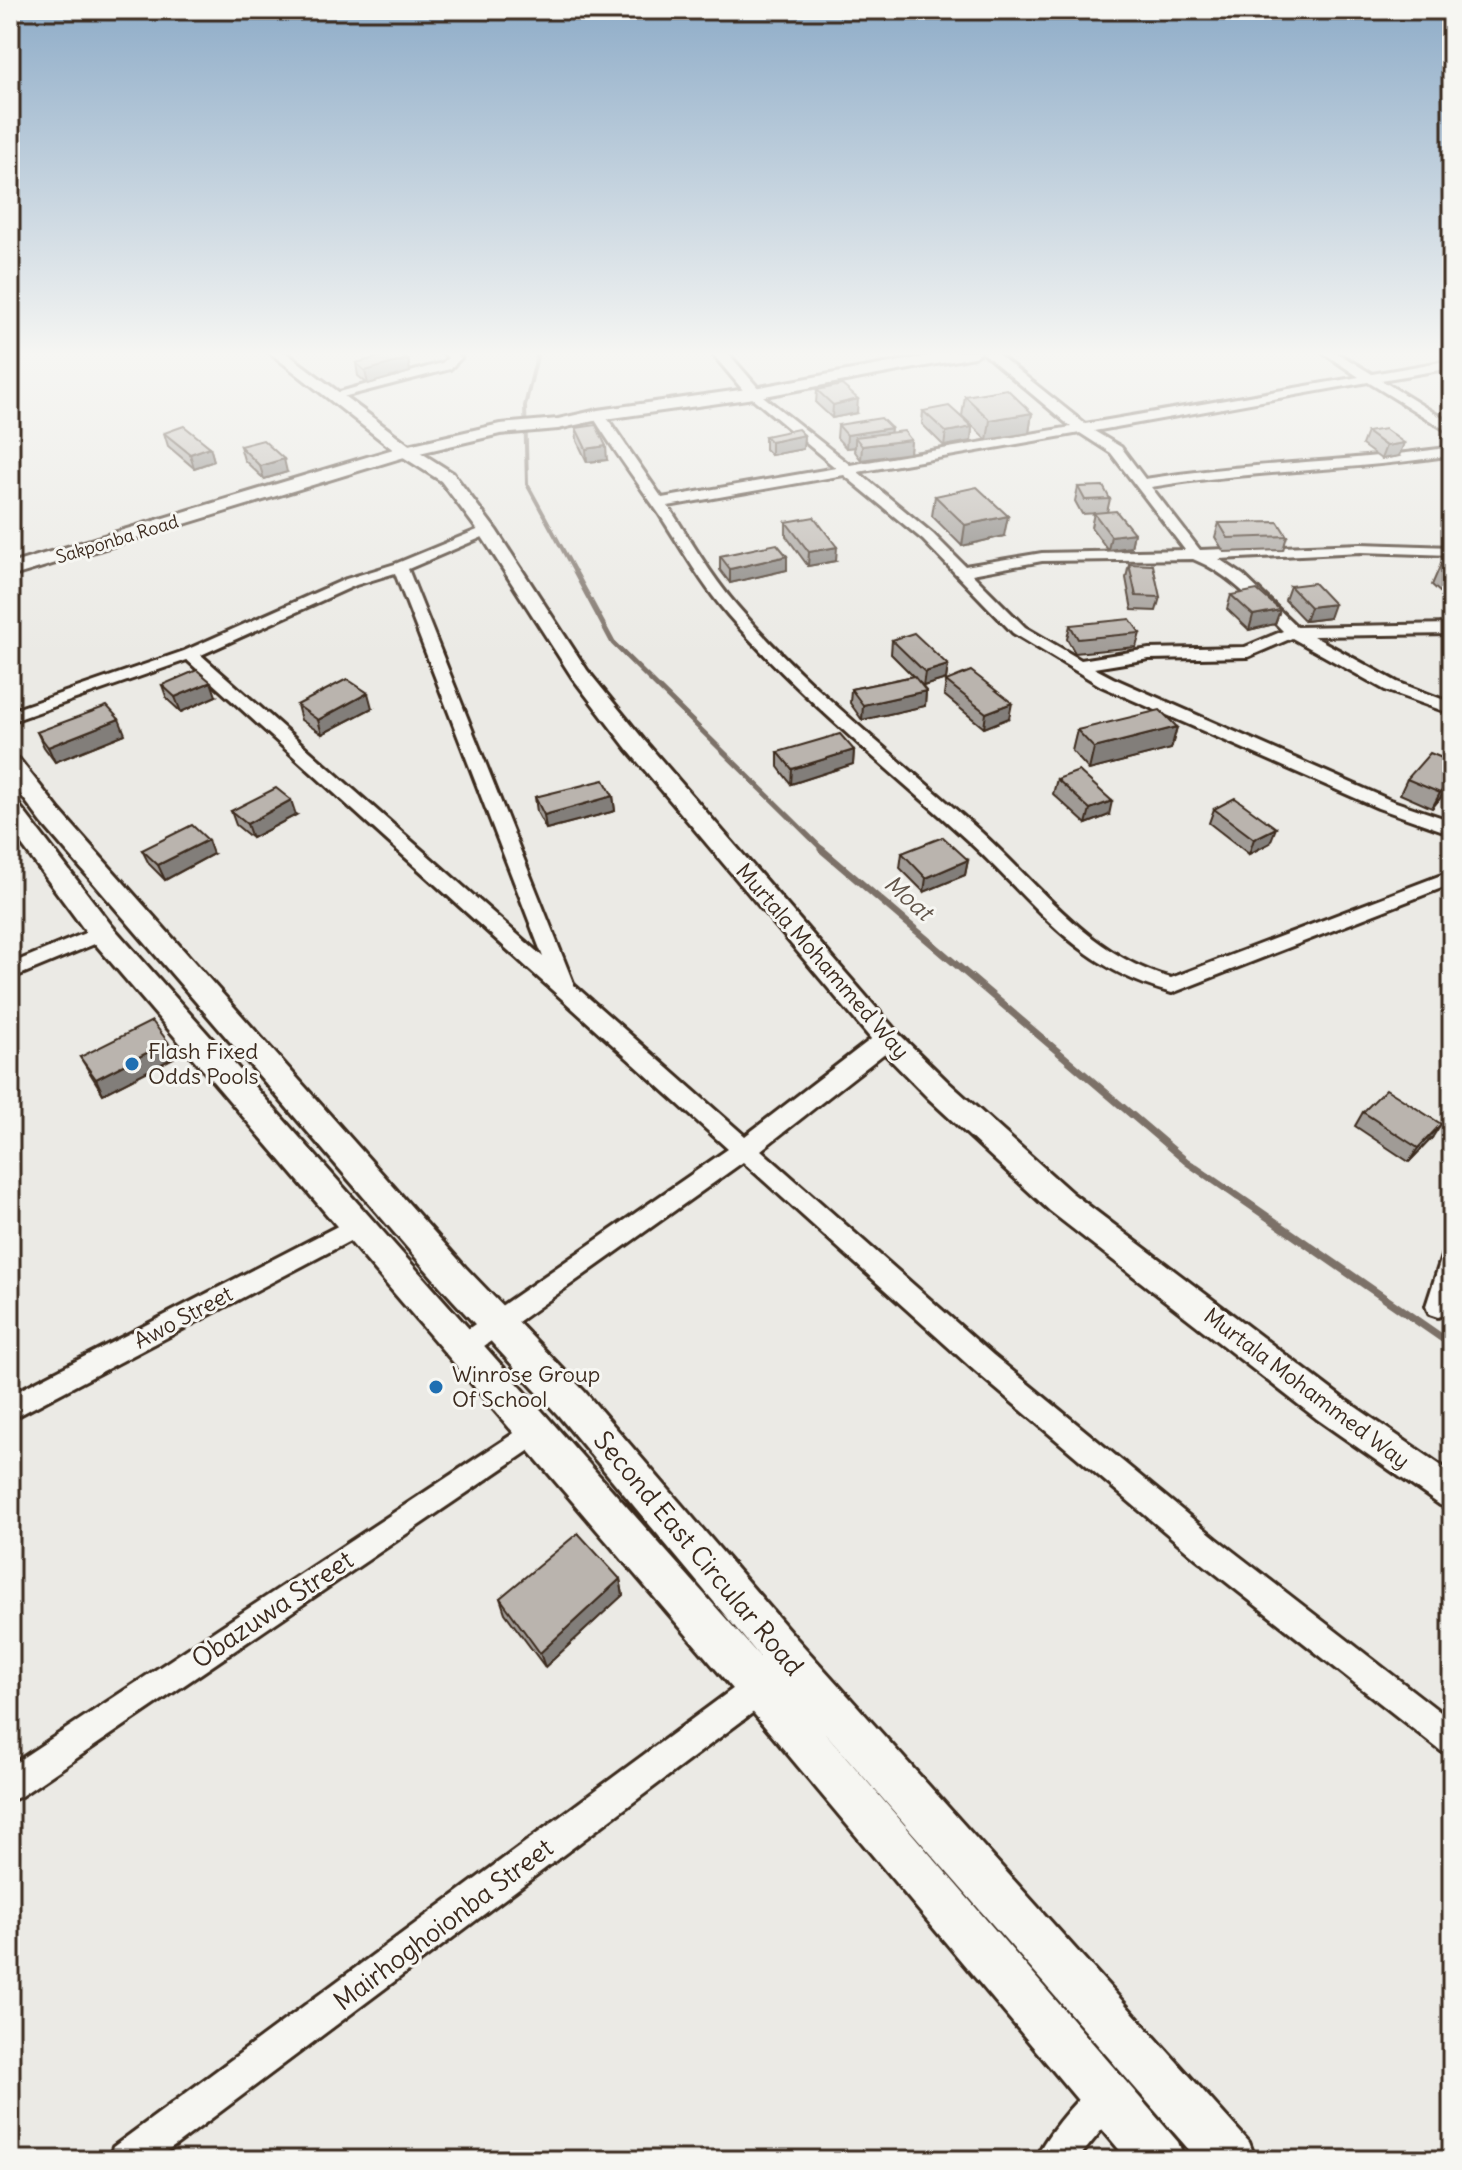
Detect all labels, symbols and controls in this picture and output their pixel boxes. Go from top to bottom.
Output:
street label: Sakponba Road [53,509,181,569]
street label: Murtala Mohammed Way [730,857,916,1065]
water label: Moat [879,868,942,928]
place label: Flash Fixed Odds Pools [148,1037,259,1090]
marker: Flash Fixed Odds Pools [123,1055,141,1073]
street label: Awo Street [129,1279,237,1355]
street label: Murtala Mohammed Way [1199,1301,1415,1475]
place label: Winrose Group Of School [452,1360,600,1413]
marker: Winrose Group Of School [427,1378,445,1396]
street label: Second East Circular Road [587,1424,811,1682]
street label: Obazuwa Street [185,1543,359,1675]
street label: Mairhoghoionba Street [327,1831,559,2017]

